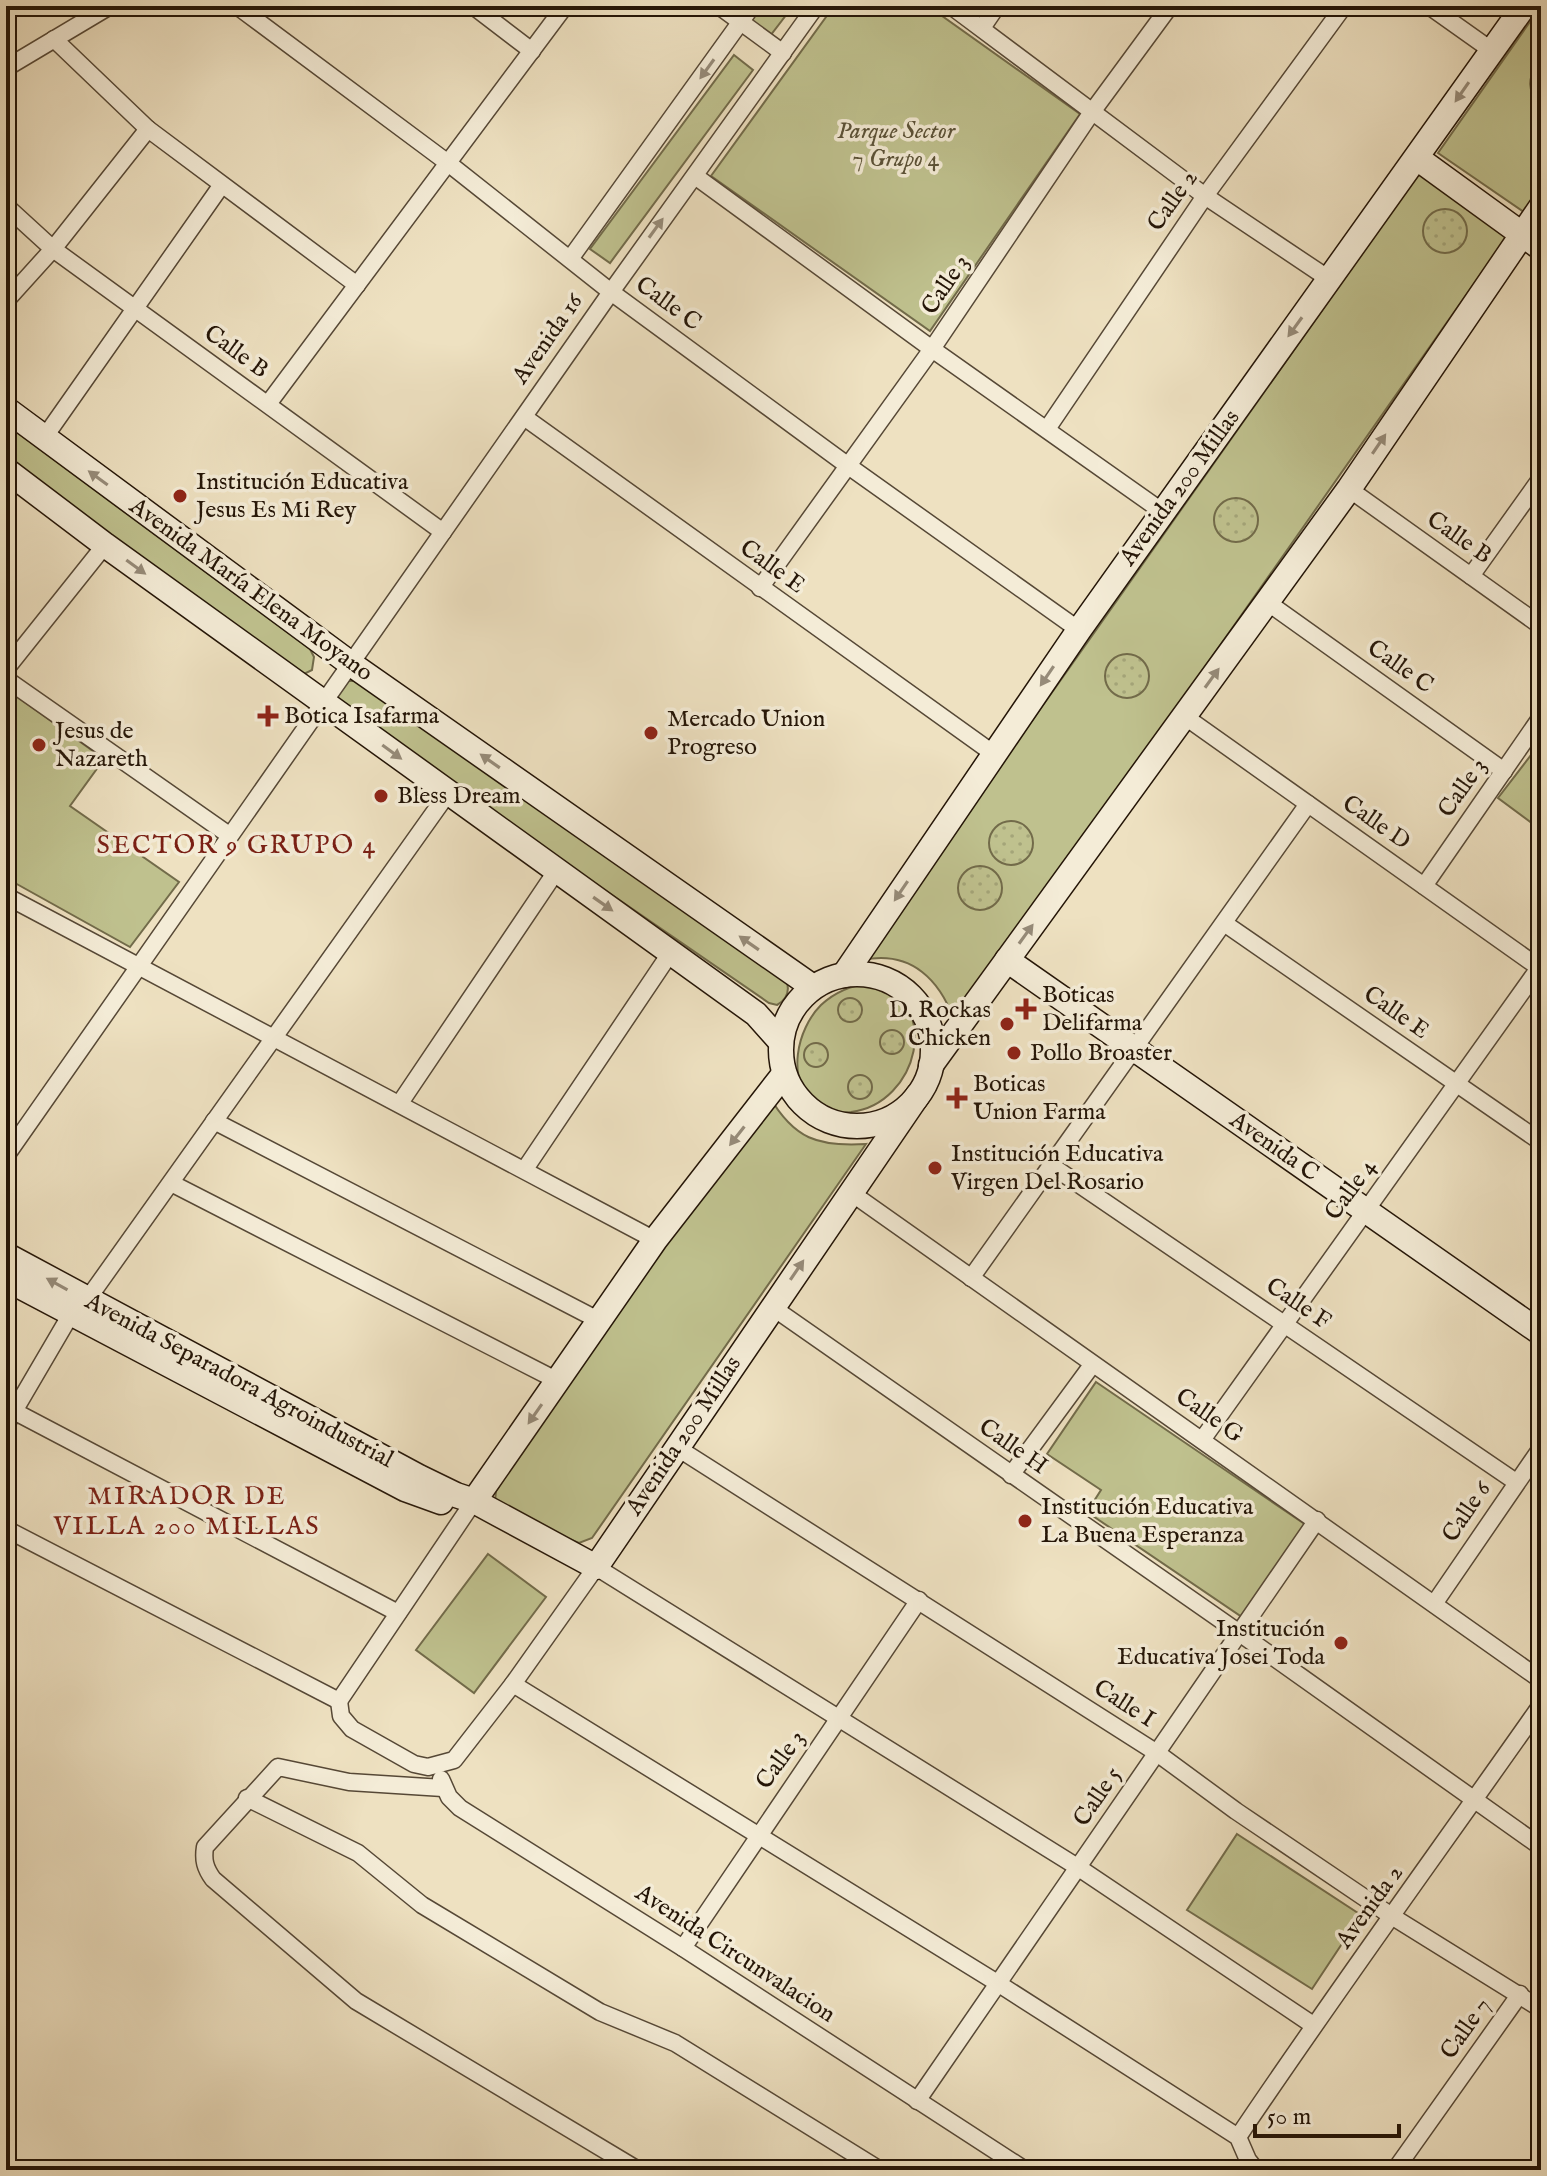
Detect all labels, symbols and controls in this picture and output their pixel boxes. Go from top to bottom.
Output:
one-way arrow [700,59,715,80]
one-way arrow [1455,82,1470,103]
park label: Parque Sector 7 Grupo 4 [837,116,957,175]
street label: Calle 2 [1141,164,1205,238]
one-way arrow [648,218,664,239]
street label: Calle 3 [915,249,977,321]
street label: Calle C [629,270,707,338]
street label: Avenida 16 [505,287,591,391]
one-way arrow [1288,316,1304,337]
street label: Calle B [197,318,275,386]
street label: Avenida 200 Millas [1112,404,1247,573]
one-way arrow [1371,433,1386,455]
place label: Institución Educativa Jesus Es Mi Rey [193,467,409,526]
one-way arrow [87,470,109,486]
marker: Institución Educativa Jesus Es Mi Rey [171,487,189,505]
street label: Avenida María Elena Moyano [122,491,379,689]
street label: Calle B [1420,504,1498,572]
street label: Calle E [733,533,811,601]
one-way arrow [125,559,146,574]
street label: Calle C [1361,633,1439,701]
one-way arrow [1040,665,1055,686]
one-way arrow [1203,668,1219,688]
place label: Botica Isafarma [284,701,440,732]
place label: Mercado Union Progreso [667,704,825,763]
marker: Botica Isafarma [259,707,277,725]
place label: Jesus de Nazareth [52,716,148,775]
marker: Mercado Union Progreso [642,724,660,742]
marker: Jesus de Nazareth [30,736,48,754]
one-way arrow [381,744,403,760]
street label: Calle 3 [1431,752,1495,824]
one-way arrow [480,754,501,769]
place label: Bless Dream [397,781,520,812]
marker: Bless Dream [372,787,390,805]
street label: Calle D [1336,788,1416,858]
district label: SECTOR 9 GRUPO 4 [97,829,377,862]
one-way arrow [894,880,909,901]
one-way arrow [593,895,614,911]
one-way arrow [1018,923,1034,945]
one-way arrow [739,936,760,951]
street label: Calle E [1357,979,1435,1047]
place label: Boticas Delifarma [1042,980,1143,1039]
place label: D. Rockas Chicken [889,995,991,1054]
marker: Boticas Delifarma [1017,1000,1035,1018]
marker: D. Rockas Chicken [998,1015,1016,1033]
place label: Pollo Broaster [1030,1038,1172,1069]
marker: Pollo Broaster [1005,1044,1023,1062]
place label: Boticas Union Farma [973,1069,1106,1128]
marker: Boticas Union Farma [948,1089,966,1107]
street label: Avenida C [1223,1104,1325,1189]
one-way arrow [729,1126,745,1146]
place label: Institución Educativa Virgen Del Rosario [950,1139,1164,1198]
street label: Calle 4 [1318,1153,1384,1227]
marker: Institución Educativa Virgen Del Rosario [926,1159,944,1177]
one-way arrow [789,1260,804,1281]
street label: Calle F [1259,1271,1337,1337]
one-way arrow [46,1277,69,1290]
street label: Avenida Separadora Agroindustrial [79,1286,399,1476]
street label: Avenida 200 Millas [619,1350,749,1523]
street label: Calle G [1169,1382,1249,1450]
one-way arrow [528,1404,543,1425]
street label: Calle H [972,1412,1054,1482]
street label: Calle 6 [1435,1475,1499,1548]
district label: MIRADOR DE VILLA 200 MILLAS [52,1480,321,1543]
place label: Institución Educativa La Buena Esperanza [1041,1492,1254,1551]
marker: Institución Educativa La Buena Esperanza [1016,1512,1034,1530]
place label: Institución Educativa Josei Toda [1117,1614,1326,1673]
marker: Institución Educativa Josei Toda [1332,1634,1350,1652]
street label: Calle I [1087,1673,1161,1735]
street label: Calle 3 [749,1724,813,1796]
street label: Calle 5 [1067,1761,1129,1833]
street label: Avenida 2 [1329,1859,1411,1956]
street label: Avenida Circunvalacion [628,1877,841,2030]
street label: Calle 7 [1434,1992,1498,2066]
scale bar [1255,2088,1399,2138]
text: 50 m [1267,2102,1311,2133]

